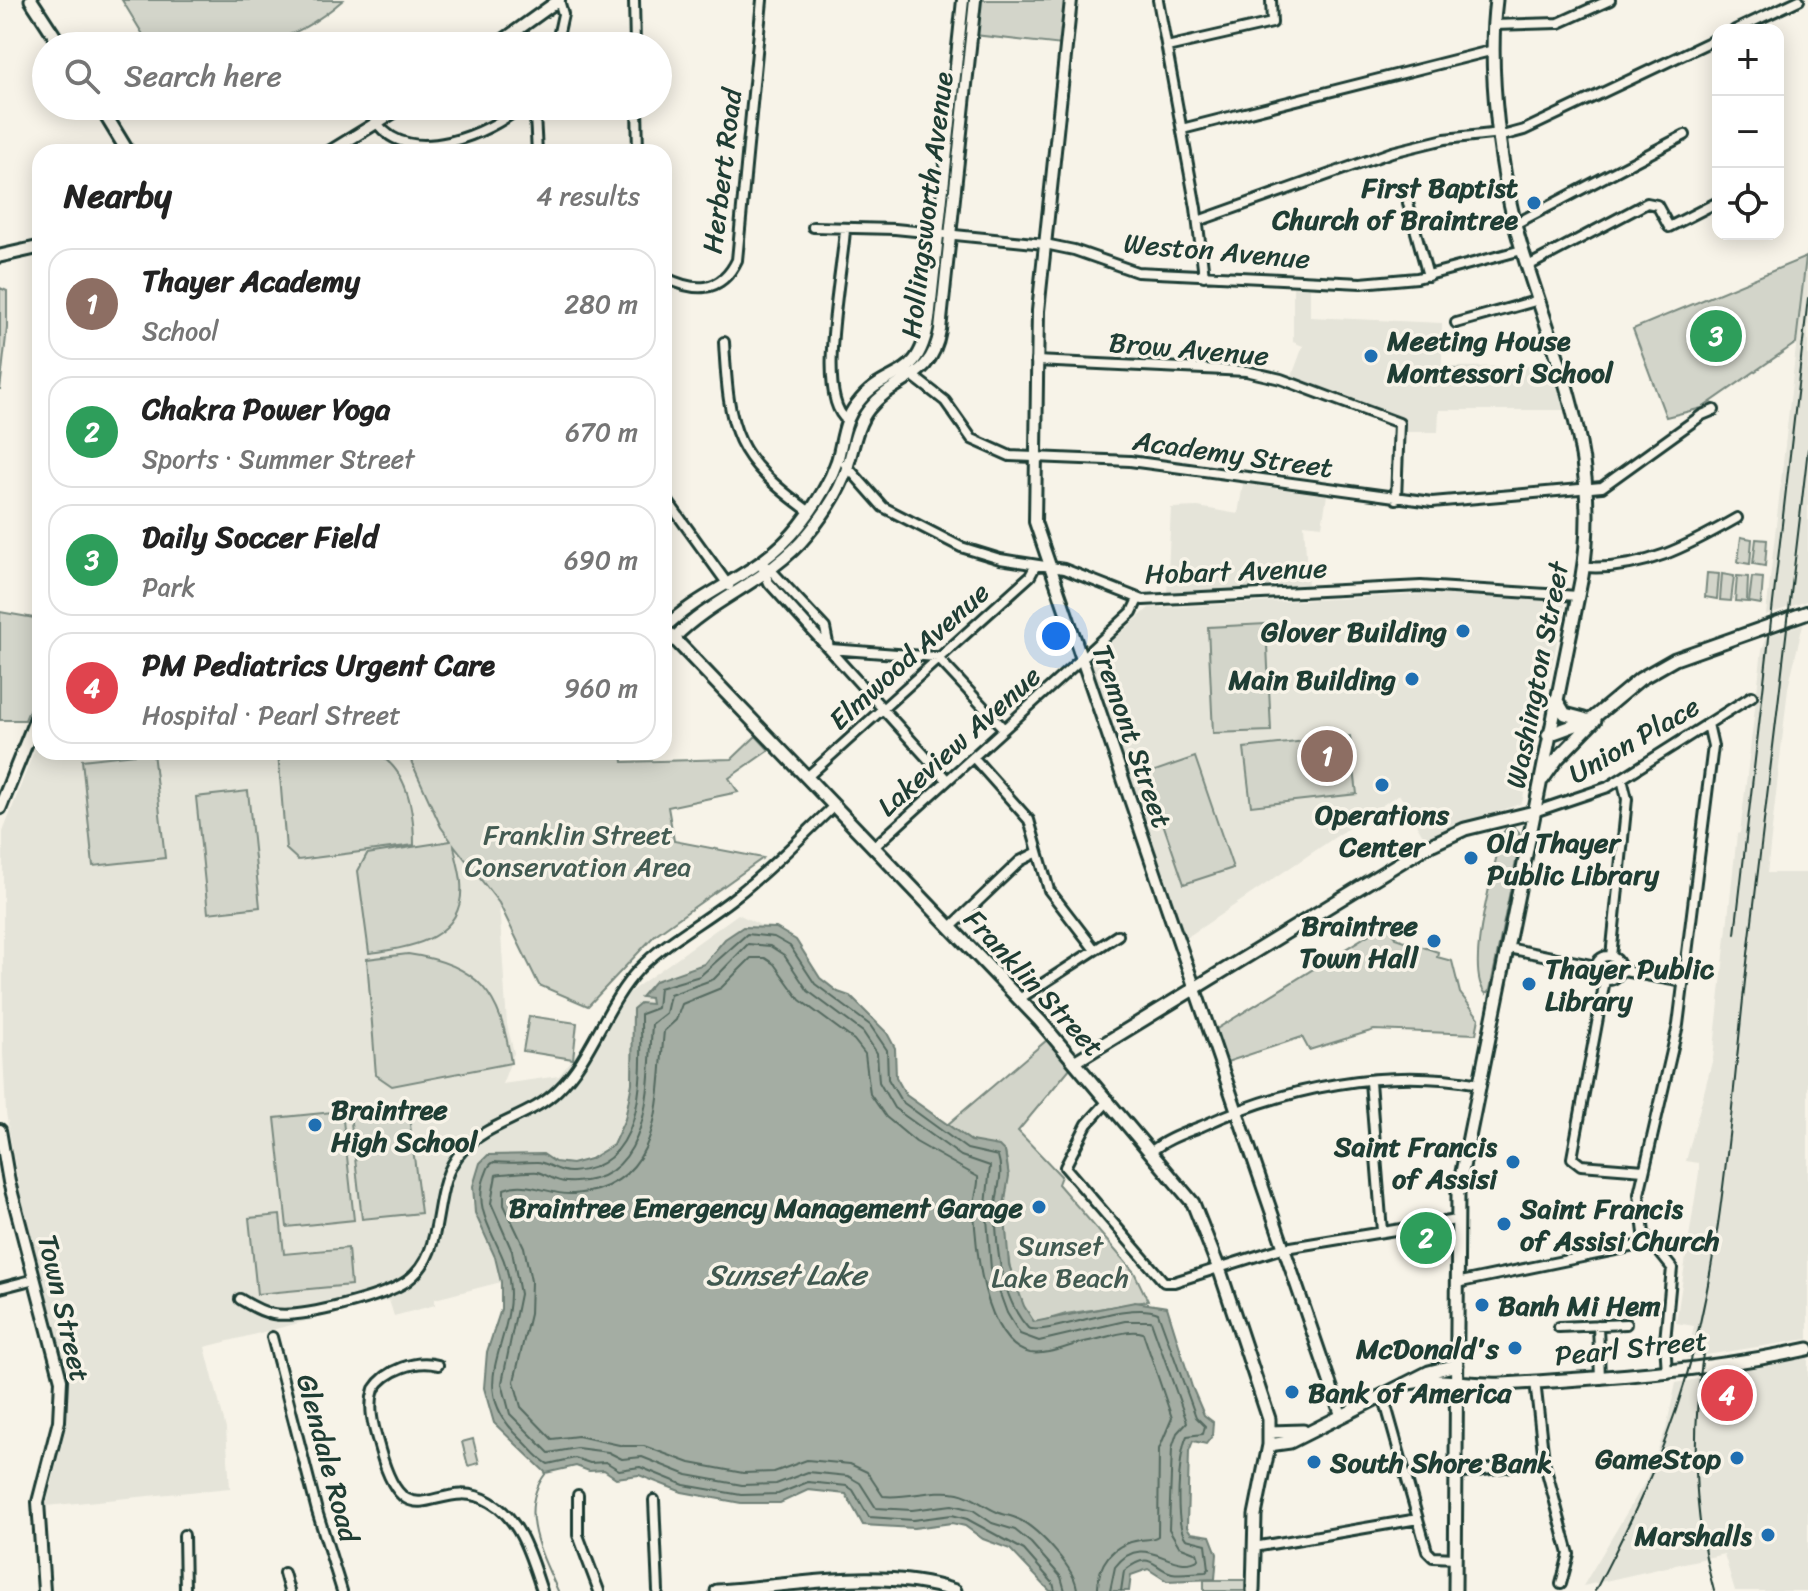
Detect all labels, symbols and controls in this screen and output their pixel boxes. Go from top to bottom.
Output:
map controls [1712,24,1784,240]
button: + [1712,24,1784,96]
search box [32,32,672,120]
text: Search here [124,49,282,103]
icon: search [60,54,104,98]
street label: Hollingsworth Avenue [886,69,968,341]
street label: Herbert Road [688,84,757,256]
button: − [1712,96,1784,168]
place label: First Baptist Church of Braintree [1271,163,1519,244]
text: Nearby [64,166,172,226]
button: locate [1712,168,1784,240]
text: 4 results [536,173,640,219]
marker: First Baptist Church of Braintree [1525,194,1543,212]
street label: Weston Avenue [1122,218,1312,284]
text: Thayer Academy [142,254,360,308]
text: 1 [86,281,98,327]
text: 280 m [564,281,638,327]
pin: 3 [1690,306,1742,366]
text: School [142,308,219,354]
place label: Meeting House Montessori School [1386,316,1614,397]
street label: Brow Avenue [1107,318,1271,380]
marker: Meeting House Montessori School [1362,347,1380,365]
text: Chakra Power Yoga [142,382,390,436]
text: 2 [84,409,100,455]
text: 670 m [565,409,638,455]
street label: Academy Street [1129,416,1336,492]
text: Sports · Summer Street [142,436,415,482]
text: Daily Soccer Field [142,510,378,564]
text: 3 [85,537,99,583]
text: 690 m [564,537,638,583]
street label: Hobart Avenue [1144,543,1328,599]
street label: Washington Street [1491,556,1583,793]
text: Park [142,564,195,610]
street label: Elmwood Avenue [817,569,1001,743]
place label: Glover Building [1261,607,1447,656]
your location [1036,616,1076,656]
marker: Glover Building [1454,622,1472,640]
street label: Tremont Street [1078,637,1186,835]
text: PM Pediatrics Urgent Care [142,638,495,692]
street label: Lakeview Avenue [865,653,1053,829]
place label: Main Building [1228,655,1396,704]
text: 4 [84,665,100,711]
text: 960 m [564,665,638,711]
marker: Main Building [1403,670,1421,688]
street label: Union Place [1559,682,1709,798]
text: Hospital · Pearl Street [142,692,401,738]
pin: 1 [1301,726,1353,786]
marker: Operations Center [1373,776,1391,794]
place label: Operations Center [1315,790,1450,871]
park label: Franklin Street Conservation Area [465,810,691,891]
place label: Old Thayer Public Library [1487,818,1660,899]
marker: Old Thayer Public Library [1462,849,1480,867]
street label: Franklin Street [952,897,1116,1069]
place label: Braintree Town Hall [1299,901,1419,982]
marker: Braintree Town Hall [1425,932,1443,950]
place label: Thayer Public Library [1545,944,1715,1025]
marker: Thayer Public Library [1520,975,1538,993]
place label: Braintree High School [331,1085,478,1166]
marker: Braintree High School [306,1116,324,1134]
place label: Saint Francis of Assisi [1333,1122,1498,1203]
marker: Saint Francis of Assisi [1504,1153,1522,1171]
place label: Braintree Emergency Management Garage [509,1183,1024,1232]
place label: Saint Francis of Assisi Church [1519,1184,1720,1265]
marker: Braintree Emergency Management Garage [1030,1198,1048,1216]
pin: 2 [1400,1208,1452,1268]
marker: Saint Francis of Assisi Church [1495,1215,1513,1233]
park label: Sunset Lake Beach [991,1221,1129,1302]
street label: Town Street [23,1229,105,1387]
water label: Sunset Lake [706,1248,869,1302]
place label: Banh Mi Hem [1498,1281,1661,1330]
marker: Banh Mi Hem [1473,1296,1491,1314]
street label: Pearl Street [1552,1316,1710,1380]
place label: McDonald's [1355,1324,1500,1373]
marker: McDonald's [1506,1339,1524,1357]
pin: 4 [1701,1365,1753,1425]
street label: Glendale Road [282,1368,375,1550]
place label: Bank of America [1308,1368,1512,1417]
marker: Bank of America [1283,1383,1301,1401]
place label: GameStop [1595,1434,1721,1483]
place label: South Shore Bank [1329,1438,1552,1487]
marker: GameStop [1728,1449,1746,1467]
marker: South Shore Bank [1305,1453,1323,1471]
place label: Marshalls [1634,1511,1753,1560]
marker: Marshalls [1759,1526,1777,1544]

